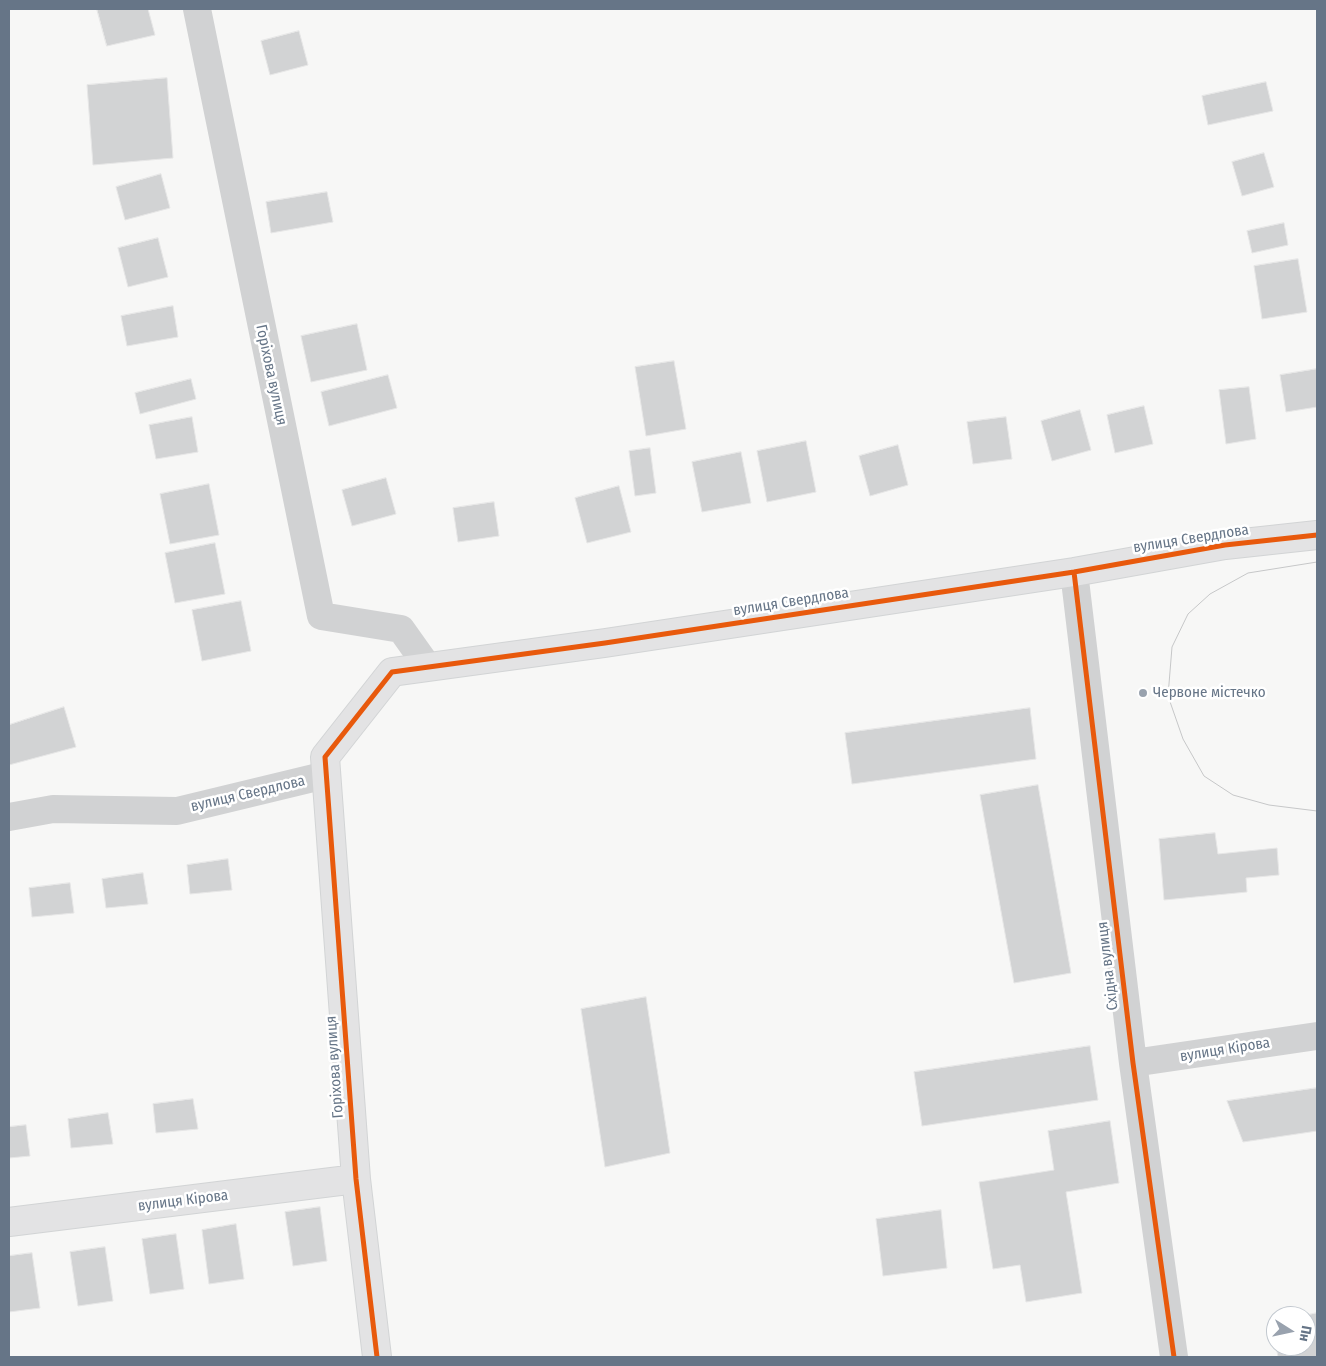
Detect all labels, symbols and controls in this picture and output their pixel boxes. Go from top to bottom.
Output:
street label: Горіхова вулиця [252,323,290,427]
street label: вулиця Свердлова [1132,521,1250,557]
street label: вулиця Свердлова [732,584,850,620]
place label: Червоне містечко [1153,684,1266,702]
marker: Червоне містечко [1137,687,1149,699]
street label: вулиця Свердлова [189,772,307,816]
street label: Східна вулиця [1094,921,1122,1011]
street label: Горіхова вулиця [322,1015,348,1119]
street label: вулиця Кірова [1179,1034,1271,1066]
street label: вулиця Кірова [137,1187,229,1215]
north arrow [1266,1306,1316,1356]
text: Пн [1296,1324,1315,1343]

